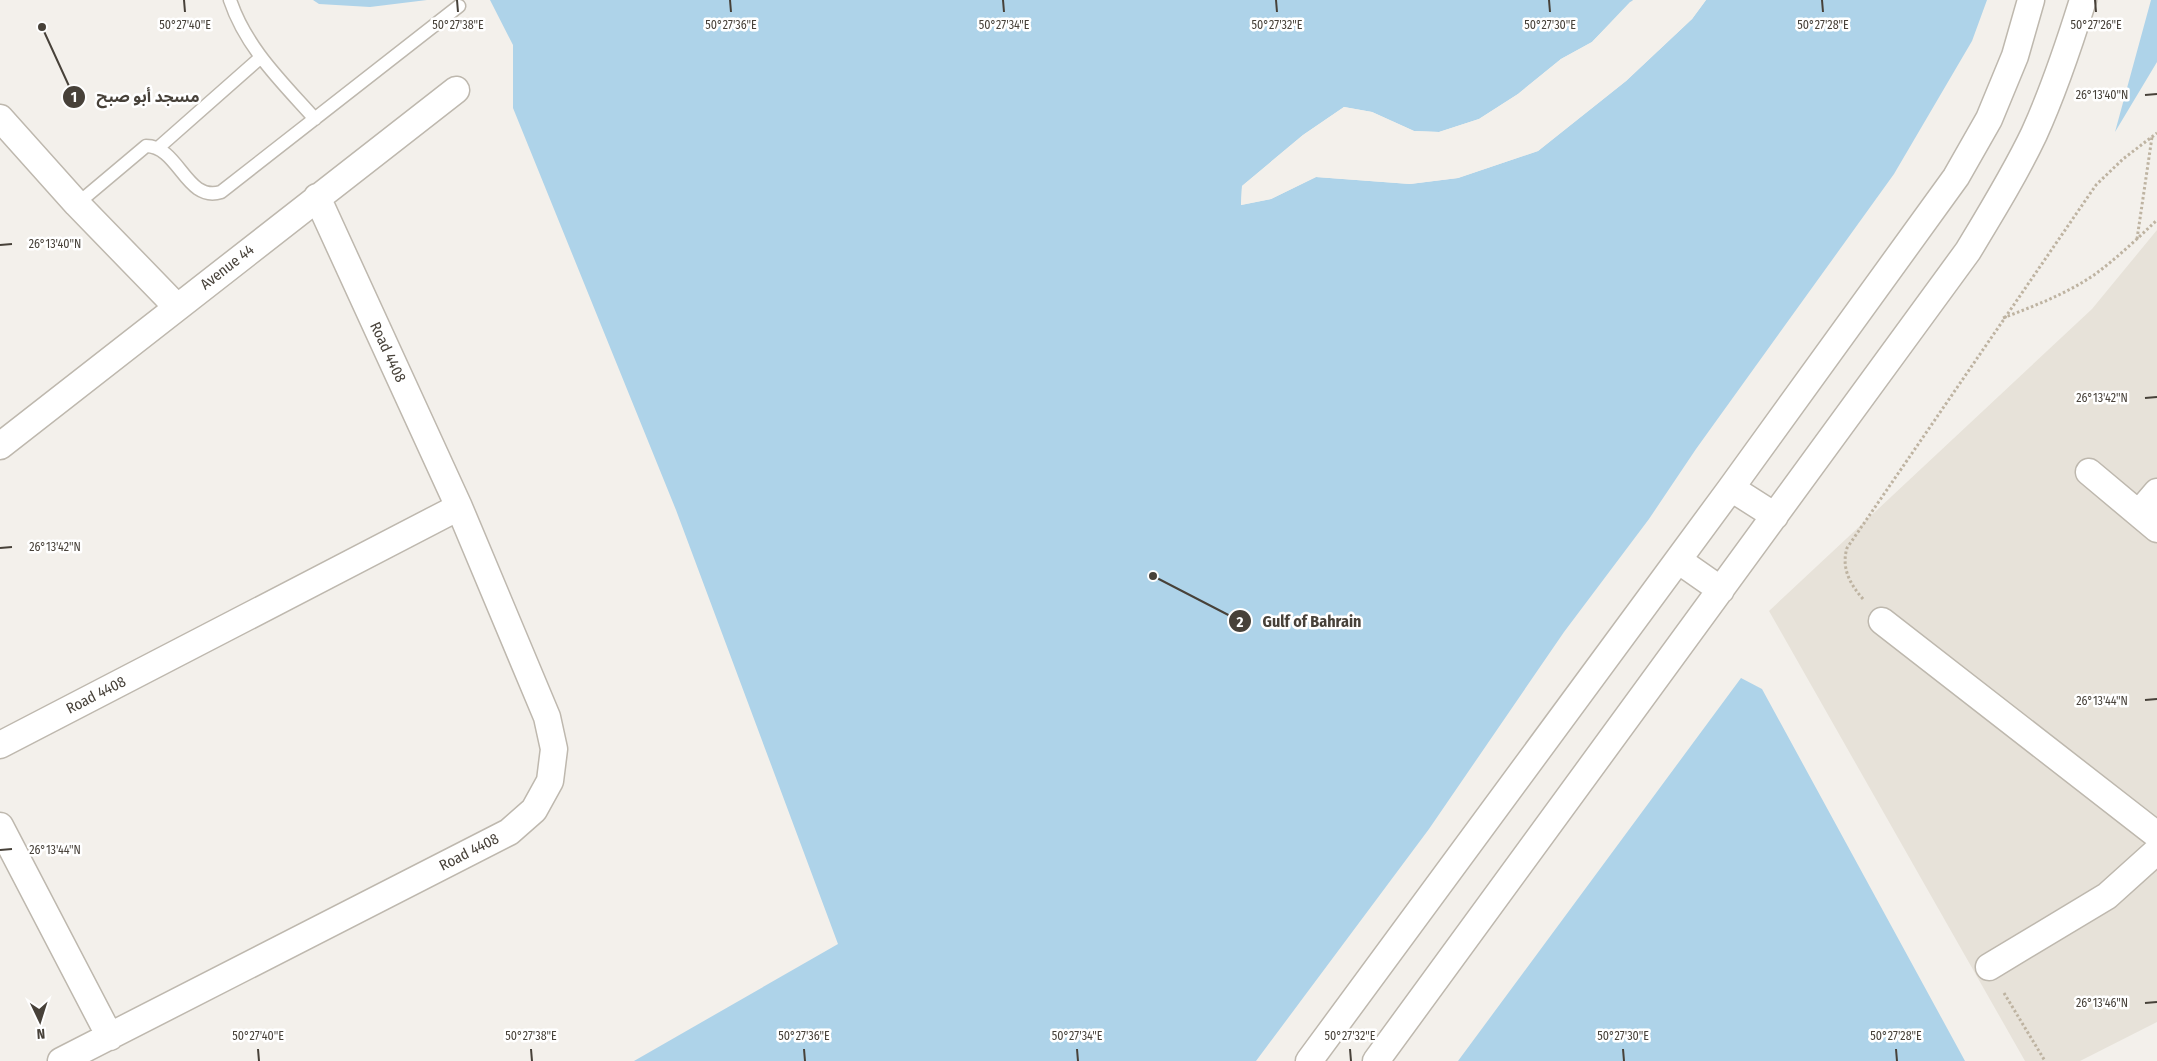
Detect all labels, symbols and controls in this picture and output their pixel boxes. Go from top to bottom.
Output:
text: 50°27'40"E [159,18,211,32]
text: 50°27'38"E [432,18,484,32]
text: 50°27'36"E [705,18,757,32]
text: 50°27'34"E [979,18,1030,32]
text: 50°27'32"E [1252,18,1303,32]
text: 50°27'30"E [1524,18,1576,32]
text: 50°27'28"E [1797,18,1849,32]
text: 50°27'26"E [2070,18,2122,32]
callout: مسجد أبو صبح [62,81,210,112]
text: مسجد أبو صبح [96,87,200,109]
text: 1 [71,88,77,106]
text: 26°13'40"N [2076,88,2128,102]
text: 26°13'40"N [29,237,81,251]
street label: Avenue 44 [197,240,257,294]
street label: Road 4408 [366,319,410,385]
text: 26°13'42"N [2076,391,2128,405]
text: 26°13'42"N [29,540,81,554]
callout: Gulf of Bahrain [1227,606,1371,637]
text: Gulf of Bahrain [1263,612,1362,631]
text: 2 [1236,613,1244,631]
street label: Road 4408 [63,672,129,718]
text: 26°13'44"N [2076,694,2128,708]
street label: Road 4408 [436,829,502,875]
text: 26°13'44"N [29,843,81,857]
north arrow [15,996,65,1046]
text: 26°13'46"N [2076,996,2128,1010]
text: N [36,1025,46,1042]
text: 50°27'40"E [232,1029,284,1043]
text: 50°27'38"E [505,1029,557,1043]
text: 50°27'36"E [778,1029,830,1043]
text: 50°27'34"E [1052,1029,1103,1043]
text: 50°27'32"E [1325,1029,1376,1043]
text: 50°27'30"E [1597,1029,1649,1043]
text: 50°27'28"E [1870,1029,1922,1043]

